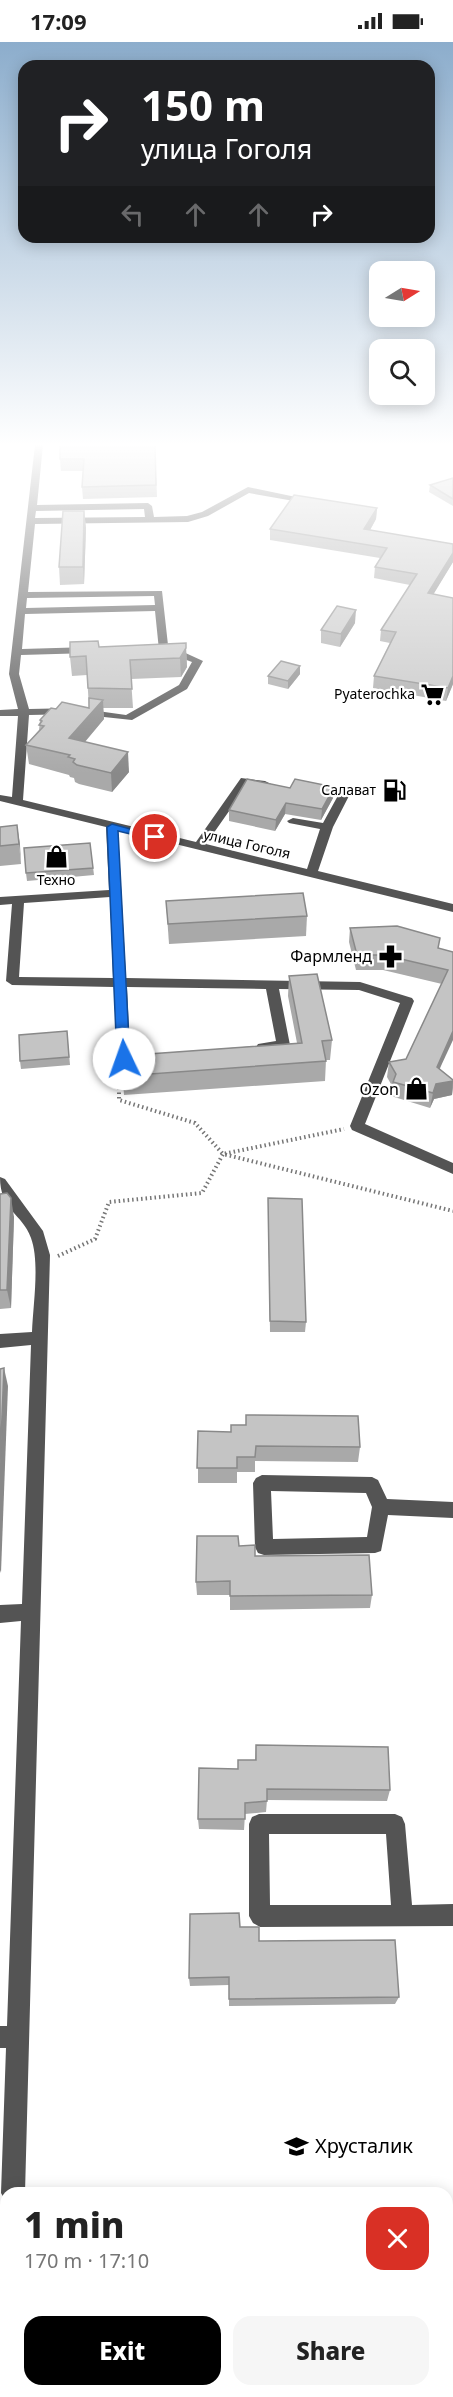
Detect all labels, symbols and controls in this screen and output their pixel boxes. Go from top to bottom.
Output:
text: 17:09 [30,6,87,36]
text: 150 m [141,76,265,133]
icon: right [42,84,120,162]
text: улица Гоголя [141,130,312,167]
icon: left [116,198,149,231]
icon: ahead [179,198,212,231]
icon: ahead [242,198,275,231]
icon: right [305,198,338,231]
north arrow [369,261,435,327]
map controls [369,261,435,405]
button: search [369,339,435,405]
supermarket icon: Pyaterochka [420,681,446,707]
place label: Pyaterochka [334,684,415,703]
fuel station icon: Салават [381,777,407,803]
place label: Салават [321,780,376,799]
pin [129,811,180,862]
icon: arrive [138,820,171,853]
street label: улица Гоголя [202,824,293,863]
shop icon: Техно [43,843,69,869]
place label: Техно [37,870,75,889]
pharmacy icon: Фармленд [377,943,403,969]
place label: Фармленд [290,945,372,967]
position arrow [92,1027,156,1091]
shop icon: Ozon [404,1076,430,1102]
place label: Ozon [359,1078,399,1100]
place label: Хрусталик [315,2132,413,2159]
school or university icon: Хрусталик [284,2133,310,2159]
text: 1 min [24,2200,125,2249]
button: close [366,2207,429,2270]
text: 170 m · 17:10 [24,2247,149,2274]
button: Exit [24,2316,221,2385]
button: Share [233,2316,429,2385]

